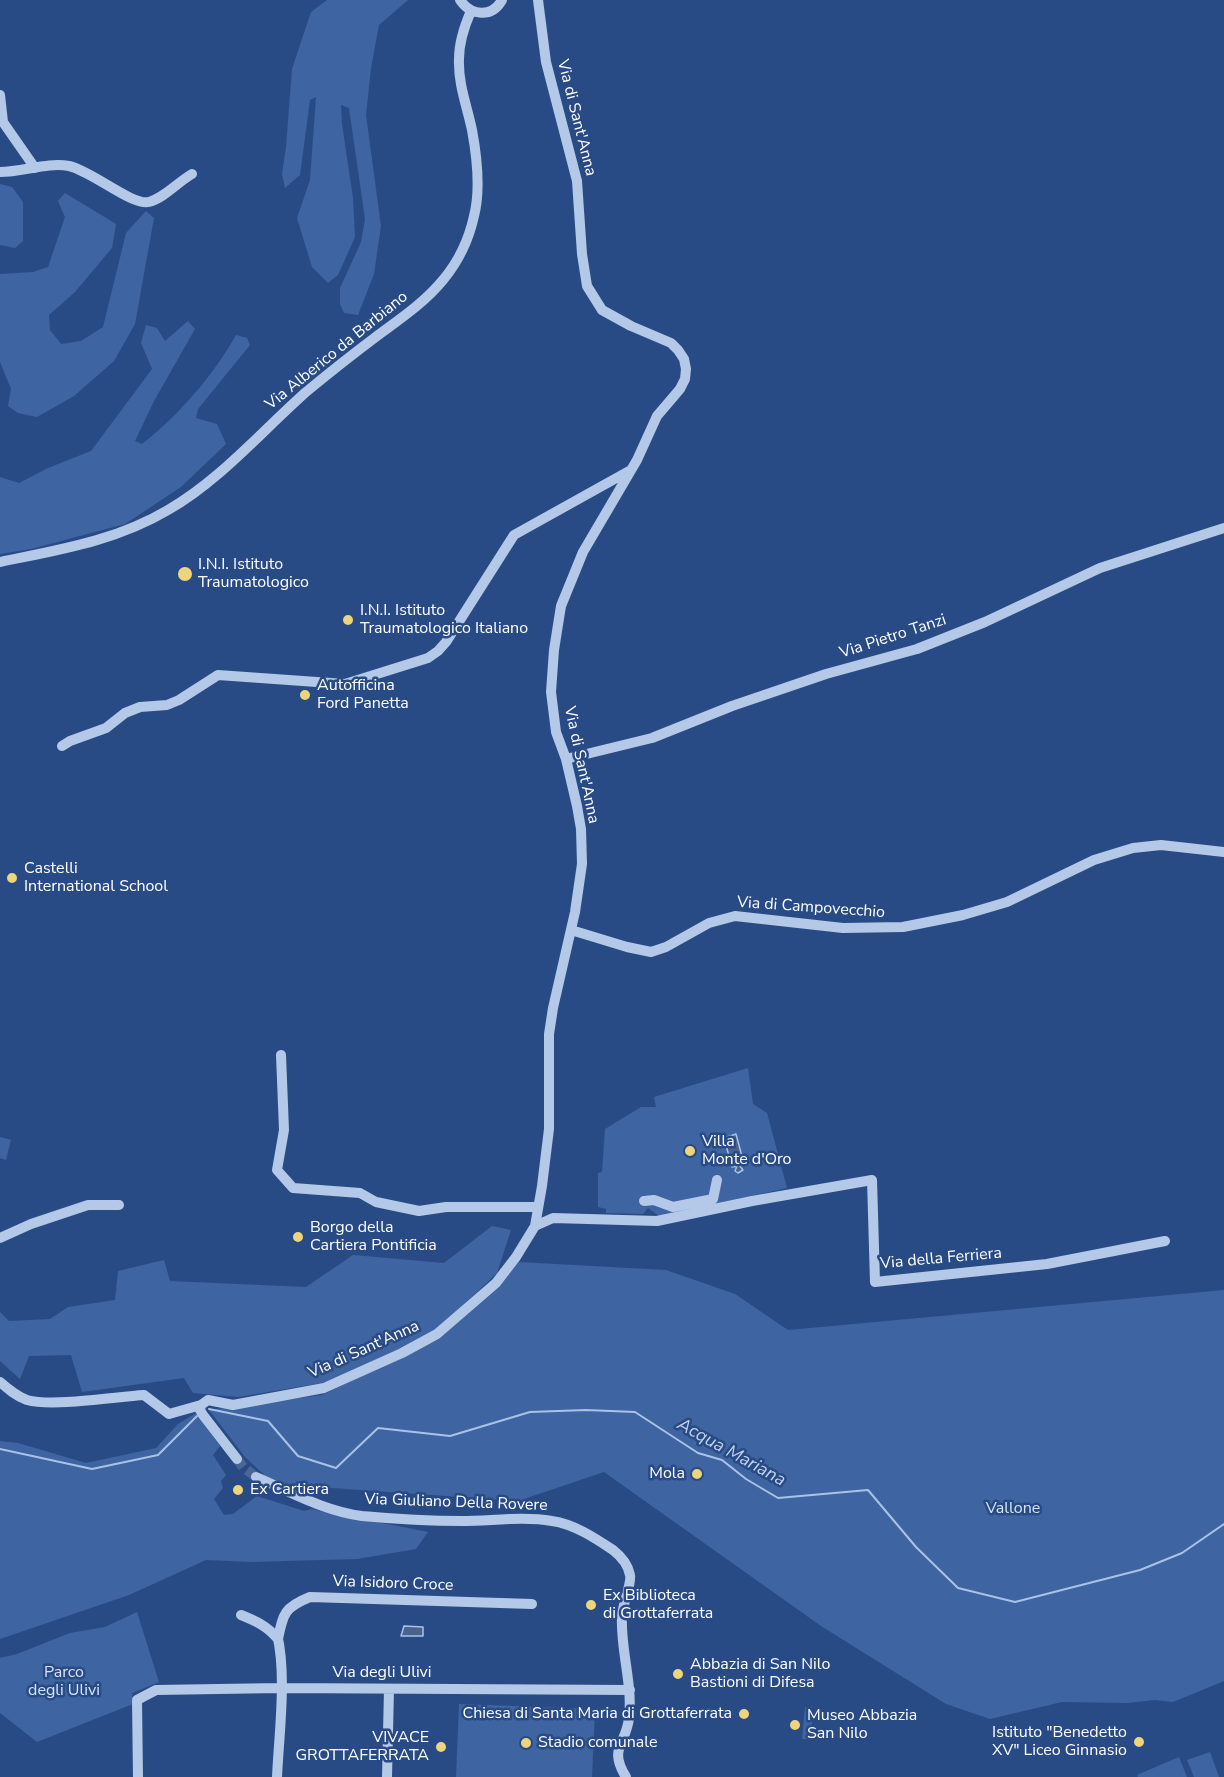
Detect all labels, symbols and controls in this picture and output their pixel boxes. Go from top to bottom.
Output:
street label: Via di Sant'Anna [552,58,600,178]
street label: Via Alberico da Barbiano [262,288,412,414]
place label: I.N.I. Istituto Traumatologico [198,555,309,593]
marker: I.N.I. Istituto Traumatologico [176,565,194,583]
place label: I.N.I. Istituto Traumatologico Italiano [360,601,528,639]
street label: Via Pietro Tanzi [837,611,949,663]
marker: I.N.I. Istituto Traumatologico Italiano [341,613,355,627]
place label: Autofficina Ford Panetta [317,676,409,714]
marker: Autofficina Ford Panetta [298,688,312,702]
street label: Via di Sant'Anna [559,705,603,825]
place label: Castelli International School [24,859,168,897]
marker: Castelli International School [5,871,19,885]
street label: Via di Campovecchio [736,893,886,923]
place label: Villa Monte d'Oro [702,1132,791,1170]
marker: Villa Monte d'Oro [683,1144,697,1158]
place label: Borgo della Cartiera Pontificia [310,1218,437,1256]
marker: Borgo della Cartiera Pontificia [291,1230,305,1244]
street label: Via della Ferriera [879,1244,1003,1274]
street label: Via di Sant'Anna [306,1317,422,1383]
water label: Acqua Mariana [673,1414,789,1492]
place label: Mola [649,1464,685,1484]
marker: Mola [690,1467,704,1481]
place label: Ex Cartiera [250,1480,329,1500]
marker: Ex Cartiera [231,1483,245,1497]
street label: Via Giuliano Della Rovere [364,1490,548,1516]
park label: Vallone [986,1499,1040,1519]
street label: Via Isidoro Croce [332,1572,454,1596]
place label: Ex Biblioteca di Grottaferrata [603,1586,713,1624]
marker: Ex Biblioteca di Grottaferrata [584,1598,598,1612]
place label: Abbazia di San Nilo Bastioni di Difesa [690,1655,830,1693]
park label: Parco degli Ulivi [28,1663,100,1701]
street label: Via degli Ulivi [332,1663,432,1683]
marker: Abbazia di San Nilo Bastioni di Difesa [671,1667,685,1681]
place label: Chiesa di Santa Maria di Grottaferrata [462,1704,732,1724]
place label: Museo Abbazia San Nilo [807,1706,917,1744]
marker: Chiesa di Santa Maria di Grottaferrata [737,1707,751,1721]
marker: Museo Abbazia San Nilo [788,1718,802,1732]
place label: Istituto "Benedetto XV" Liceo Ginnasio [992,1723,1127,1761]
place label: VIVACE GROTTAFERRATA [295,1728,429,1766]
place label: Stadio comunale [538,1733,657,1753]
marker: Istituto "Benedetto XV" Liceo Ginnasio [1132,1735,1146,1749]
marker: Stadio comunale [519,1736,533,1750]
marker: VIVACE GROTTAFERRATA [434,1740,448,1754]

